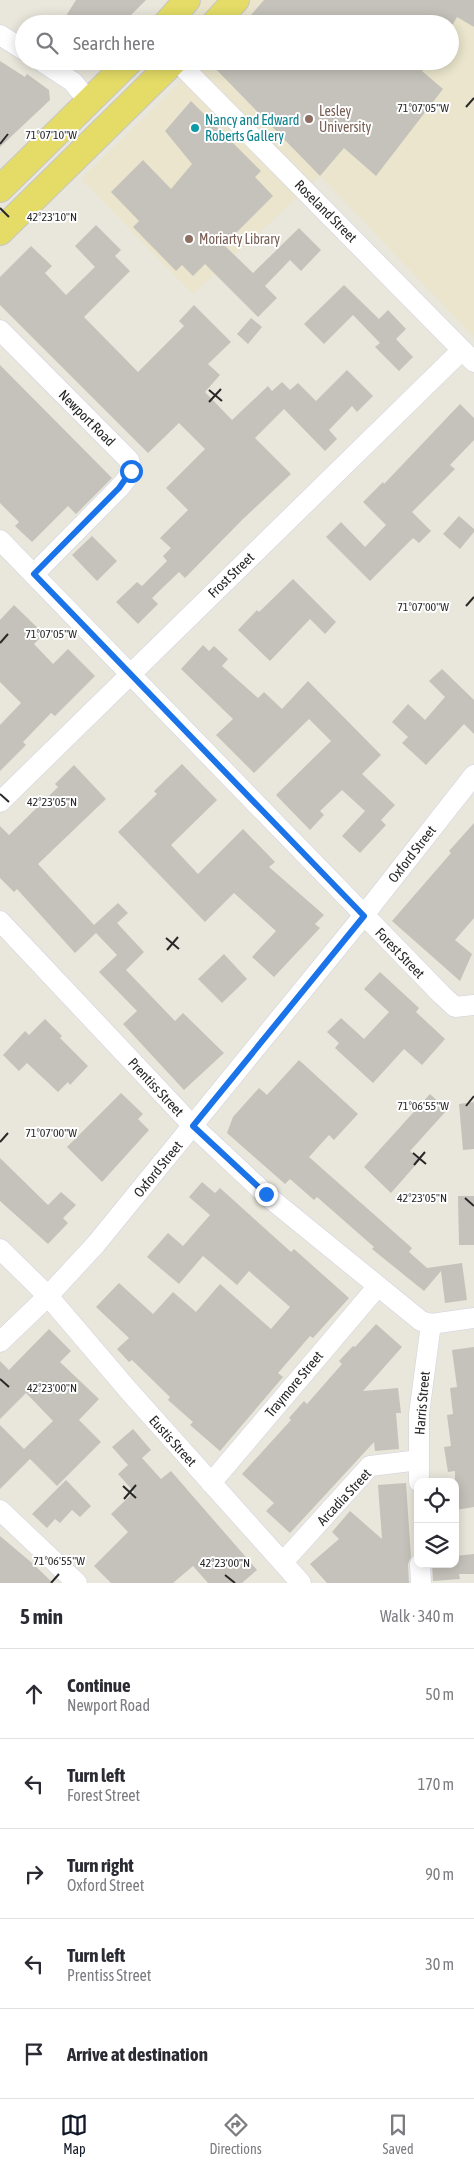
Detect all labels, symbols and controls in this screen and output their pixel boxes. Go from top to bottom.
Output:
search box [15,15,459,70]
icon: search [33,29,61,57]
text: Search here [73,32,155,54]
text: 71°07'05"W [397,101,449,115]
place label: Lesley University [319,103,372,135]
place label: Nancy and Edward Roberts Gallery [205,112,299,144]
marker: Lesley University [303,113,315,125]
marker: Nancy and Edward Roberts Gallery [189,122,201,134]
text: 71°07'10"W [25,128,77,142]
street label: Roseland Street [292,177,360,245]
text: 42°23'10"N [27,210,77,224]
place label: Moriarty Library [199,231,280,247]
marker: Moriarty Library [183,233,195,245]
street label: Newport Road [56,387,118,449]
route start [120,460,143,483]
street label: Frost Street [205,549,257,601]
text: 71°07'00"W [397,600,449,614]
text: 71°07'05"W [25,627,77,641]
text: 42°23'05"N [27,795,77,809]
street label: Oxford Street [385,822,439,886]
street label: Forest Street [372,924,428,982]
street label: Prentiss Street [125,1055,187,1119]
text: 71°06'55"W [397,1099,449,1113]
text: 71°07'00"W [25,1126,77,1140]
street label: Oxford Street [130,1138,186,1200]
route end [255,1183,278,1206]
text: 42°23'05"N [397,1191,447,1205]
street label: Traymore Street [262,1348,326,1420]
street label: Harris Street [411,1371,433,1435]
text: 42°23'00"N [27,1381,77,1395]
street label: Eustis Street [146,1412,200,1470]
street label: Arcadia Street [314,1465,374,1529]
map controls [414,1478,459,1568]
button: locate [414,1478,459,1523]
button: layers [414,1523,459,1568]
text: 71°06'55"W [33,1554,85,1568]
text: 42°23'00"N [200,1556,250,1570]
text: 5 min [20,1604,63,1628]
text: Walk · 340 m [380,1607,454,1625]
text: Continue [67,1674,131,1696]
icon: ahead [20,1680,48,1708]
text: 50 m [425,1685,454,1703]
text: Newport Road [67,1696,150,1714]
text: Turn left [67,1764,125,1786]
icon: left [20,1770,48,1798]
text: 170 m [418,1775,454,1793]
text: Forest Street [67,1786,140,1804]
text: Turn right [67,1854,134,1876]
icon: right [20,1860,48,1888]
text: 90 m [425,1865,454,1883]
text: Oxford Street [67,1876,144,1894]
text: Turn left [67,1944,125,1966]
icon: left [20,1950,48,1978]
text: 30 m [425,1955,454,1973]
text: Prentiss Street [67,1966,151,1984]
icon: arrive [20,2040,48,2068]
text: Arrive at destination [67,2043,208,2065]
tab: Map [60,2111,88,2157]
tab: Directions [209,2111,262,2157]
tab: Saved [383,2111,414,2157]

